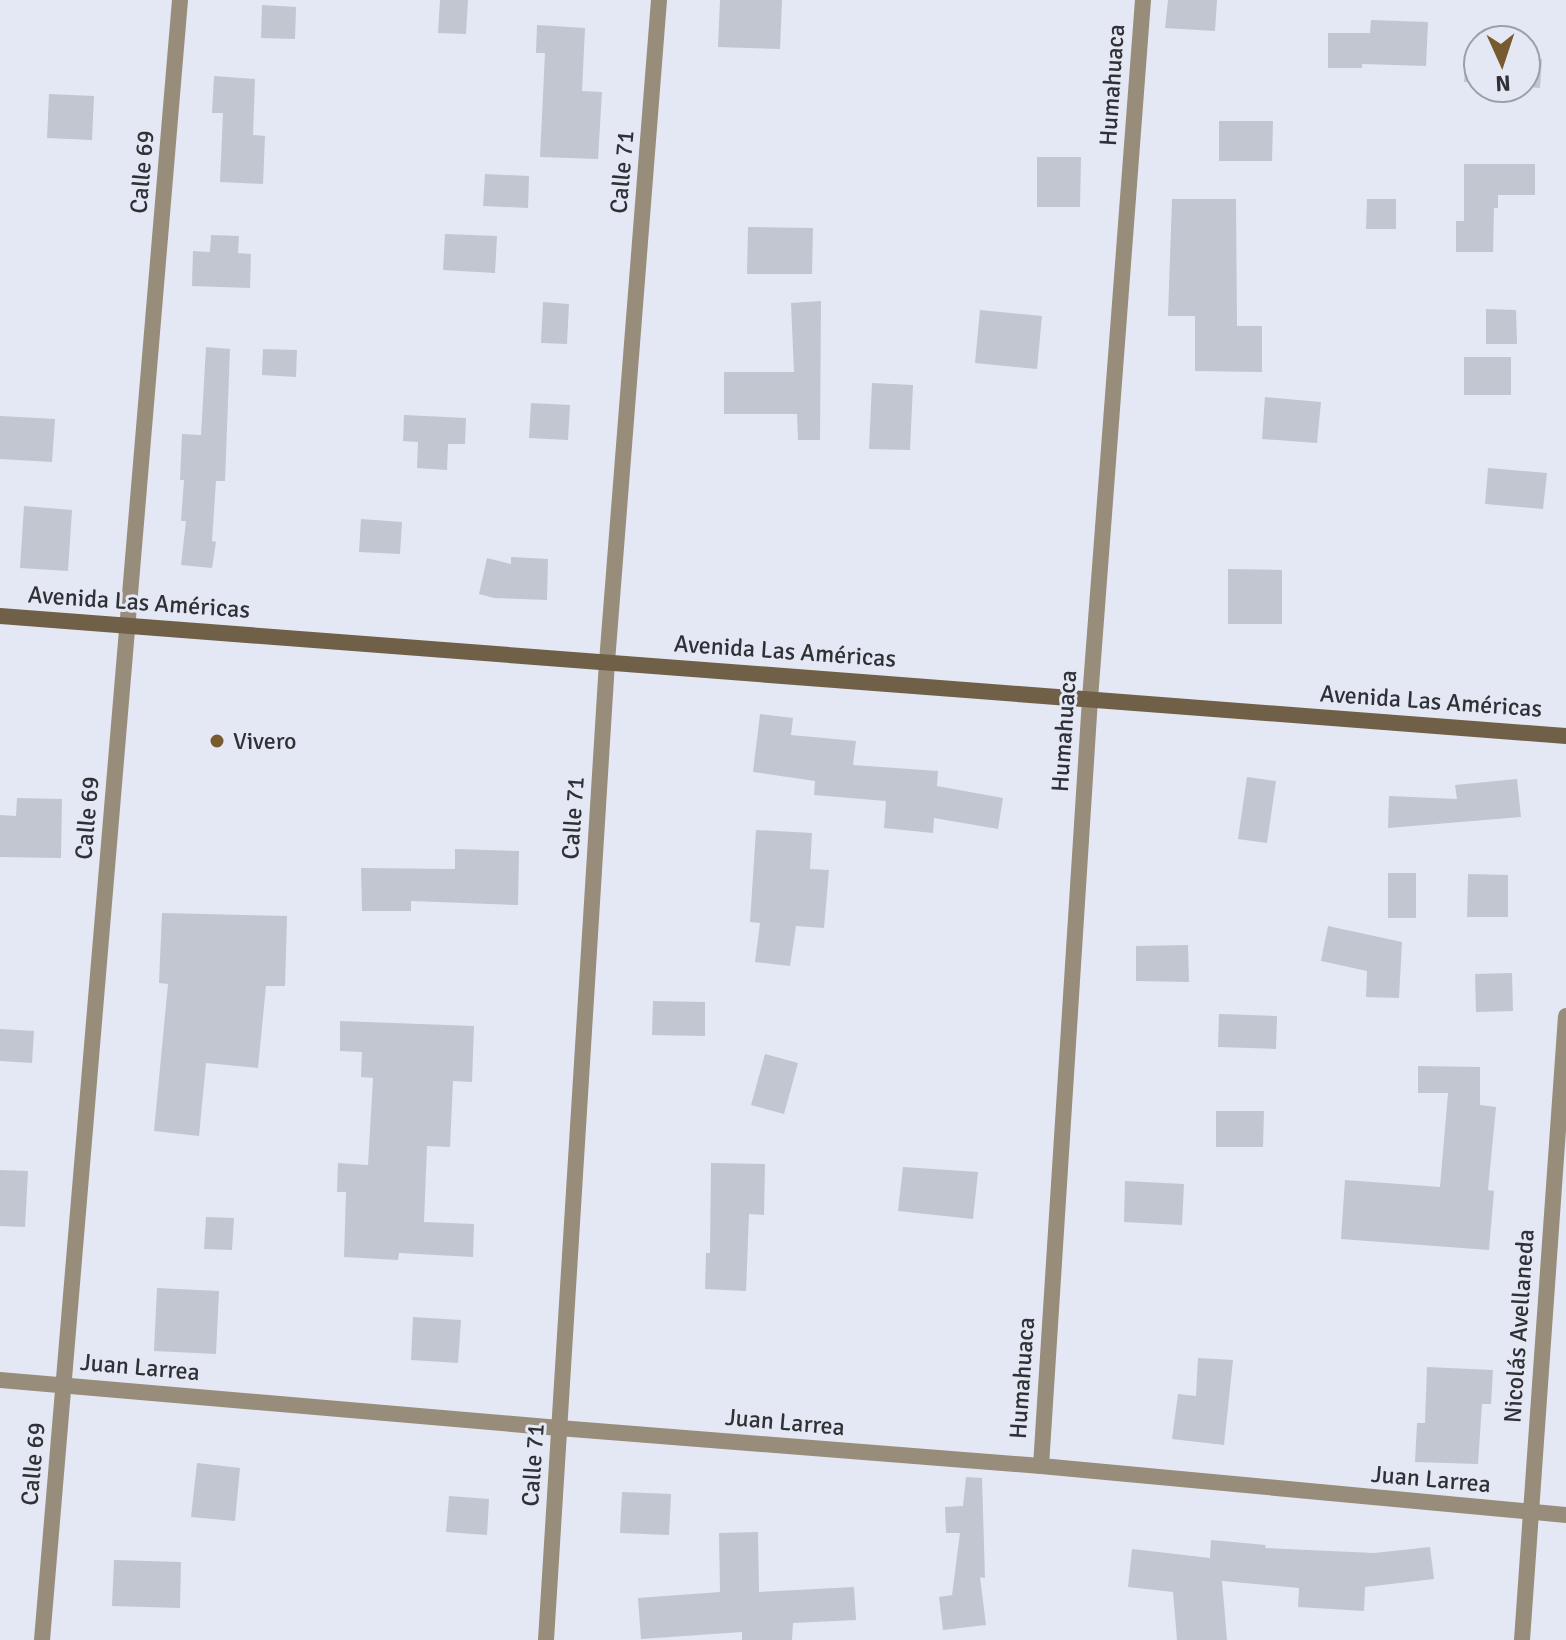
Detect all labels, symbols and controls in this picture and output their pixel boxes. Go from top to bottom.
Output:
street label: Humahuaca [1093,23,1131,147]
north arrow [1462,24,1542,104]
text: N [1495,70,1511,97]
street label: Calle 69 [123,129,161,215]
street label: Calle 71 [603,129,641,215]
street label: Avenida Las Américas [27,579,251,625]
street label: Avenida Las Américas [673,628,897,674]
street label: Humahuaca [1045,669,1083,793]
street label: Avenida Las Américas [1319,678,1543,724]
place label: Vivero [233,726,297,756]
marker: Vivero [208,732,226,750]
street label: Calle 69 [68,775,106,861]
street label: Calle 71 [555,775,591,861]
street label: Nicolás Avellaneda [1497,1228,1541,1424]
street label: Humahuaca [1003,1316,1041,1440]
street label: Juan Larrea [79,1347,201,1387]
street label: Juan Larrea [724,1402,846,1442]
street label: Calle 69 [14,1421,52,1507]
street label: Calle 71 [515,1422,551,1508]
street label: Juan Larrea [1370,1459,1492,1499]

